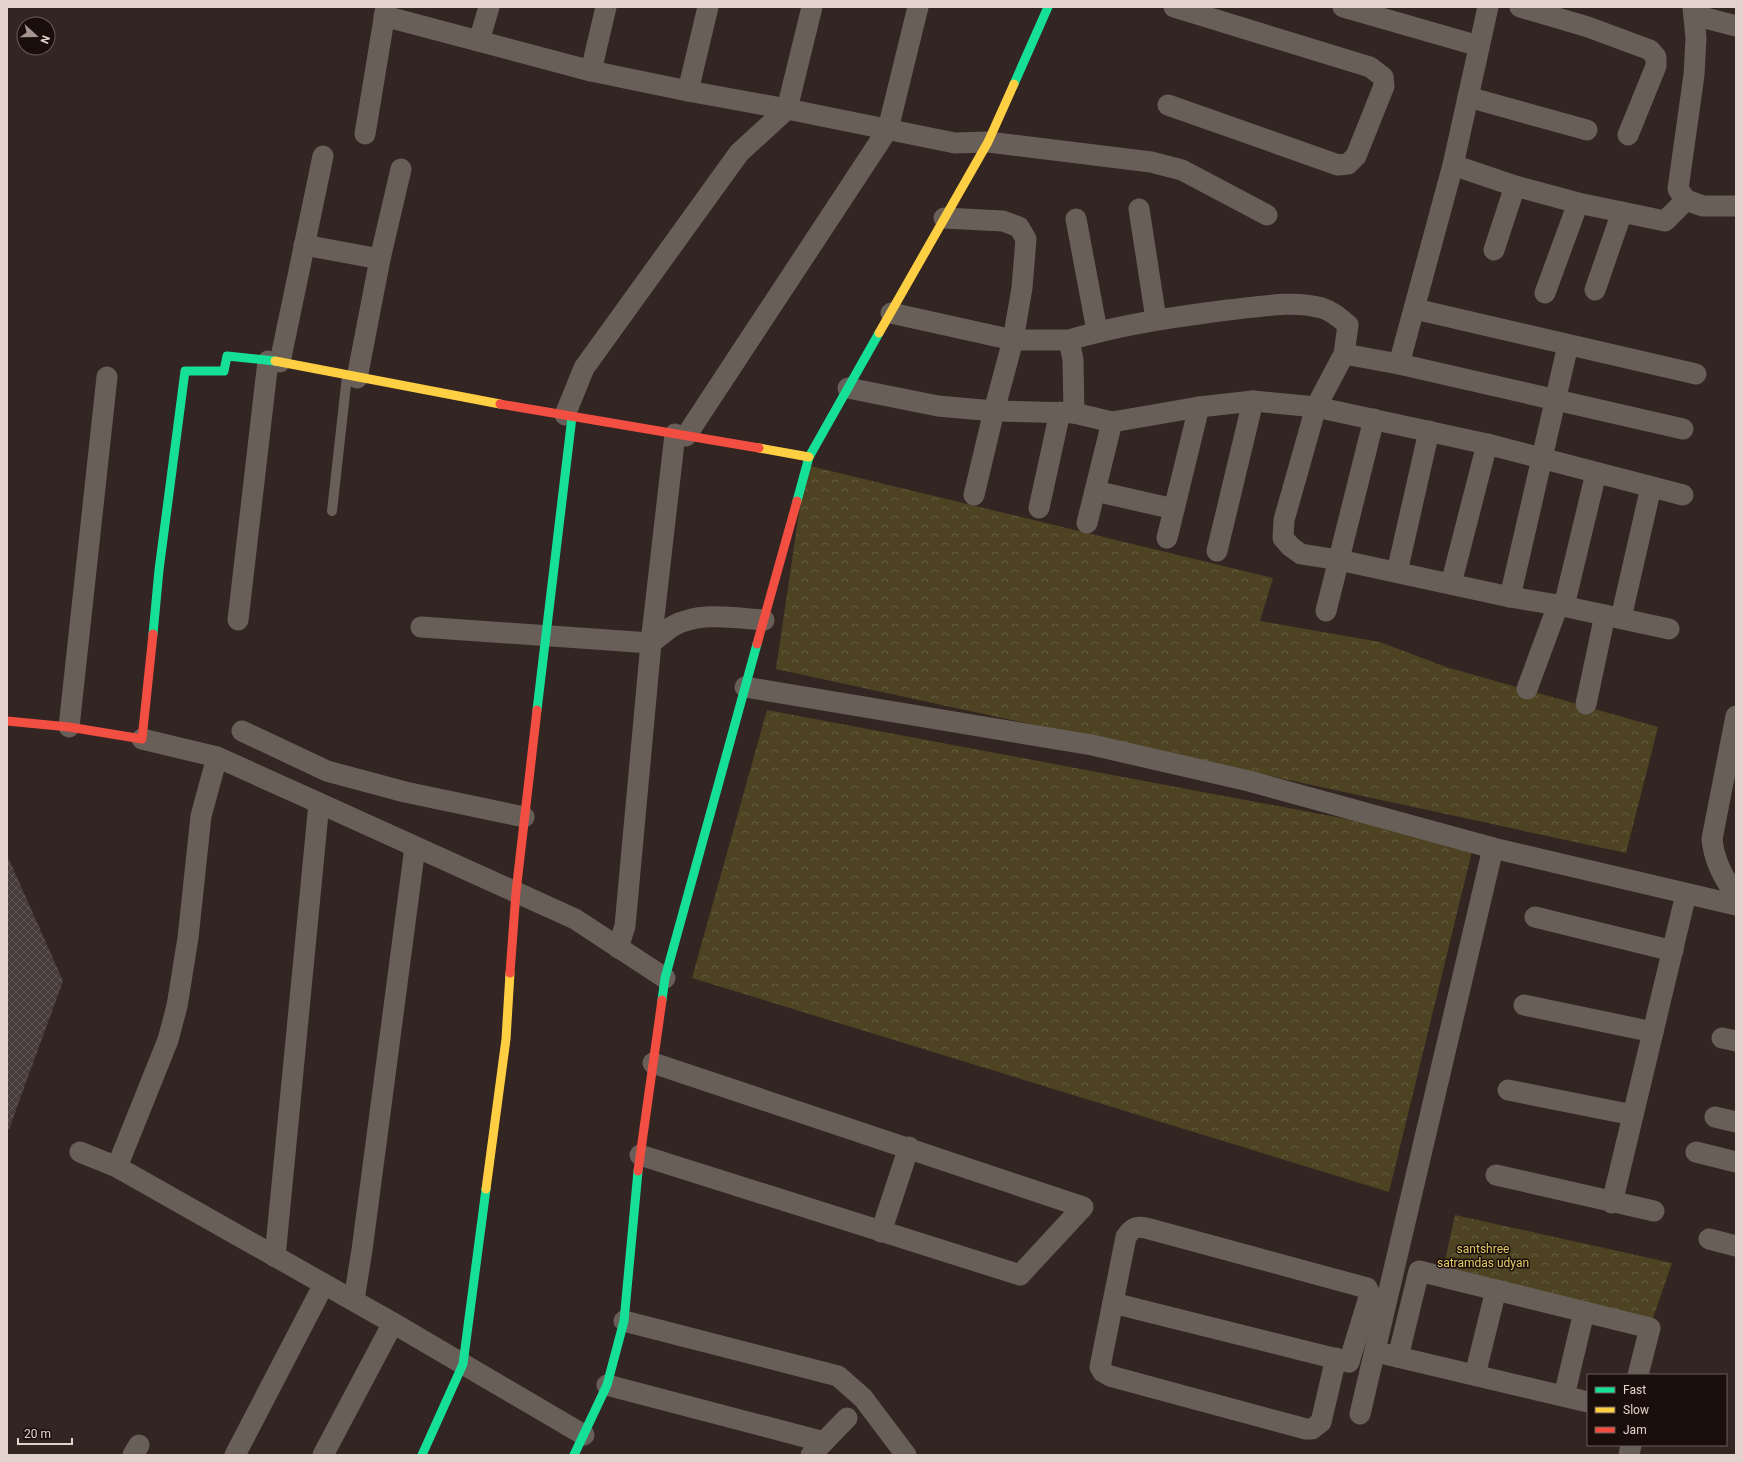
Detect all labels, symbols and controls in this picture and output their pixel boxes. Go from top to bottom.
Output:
north arrow [16,16,56,56]
text: N [37,33,52,46]
park label: santshree satramdas udyan [1437,1242,1529,1270]
legend [1587,1374,1727,1446]
text: Fast [1623,1383,1646,1397]
text: Slow [1623,1403,1649,1417]
scale bar [18,1420,72,1446]
text: Jam [1623,1423,1647,1437]
text: 20 m [24,1427,51,1441]

